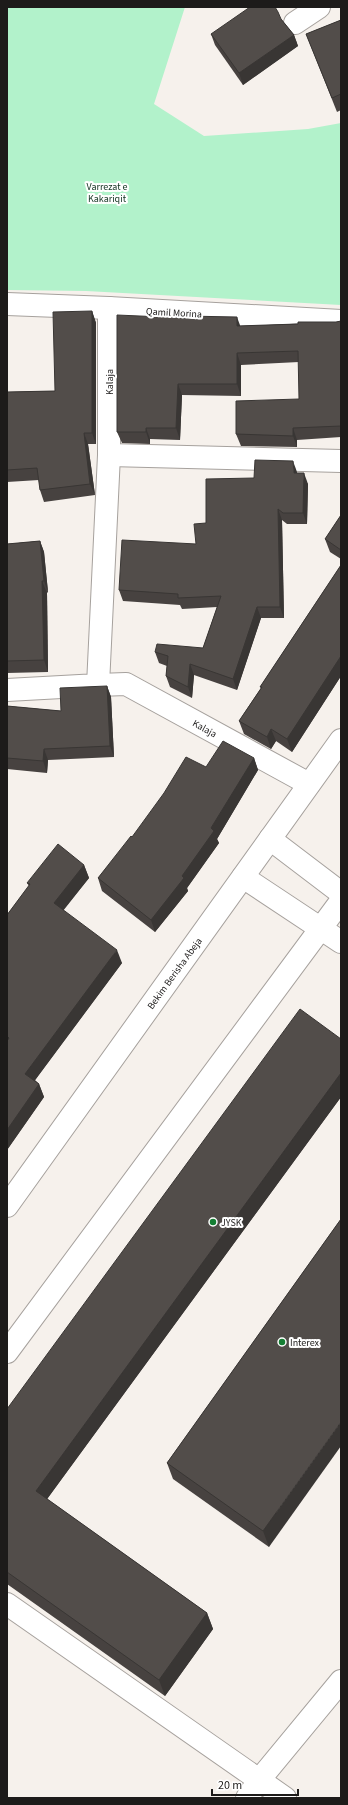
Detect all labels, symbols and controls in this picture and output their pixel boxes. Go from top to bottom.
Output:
park label: Varrezat e Kakariqit [86,180,128,206]
street label: Qamil Morina [146,305,202,321]
street label: Kalaja [103,369,117,395]
street label: Kalaja [190,716,219,741]
street label: Bekim Berisha Abeja [144,935,206,1012]
place label: JYSK [221,1216,242,1230]
marker: JYSK [208,1217,218,1227]
place label: Interex [290,1336,320,1350]
marker: Interex [277,1337,287,1347]
scale bar [212,1771,298,1797]
text: 20 m [218,1777,242,1794]

